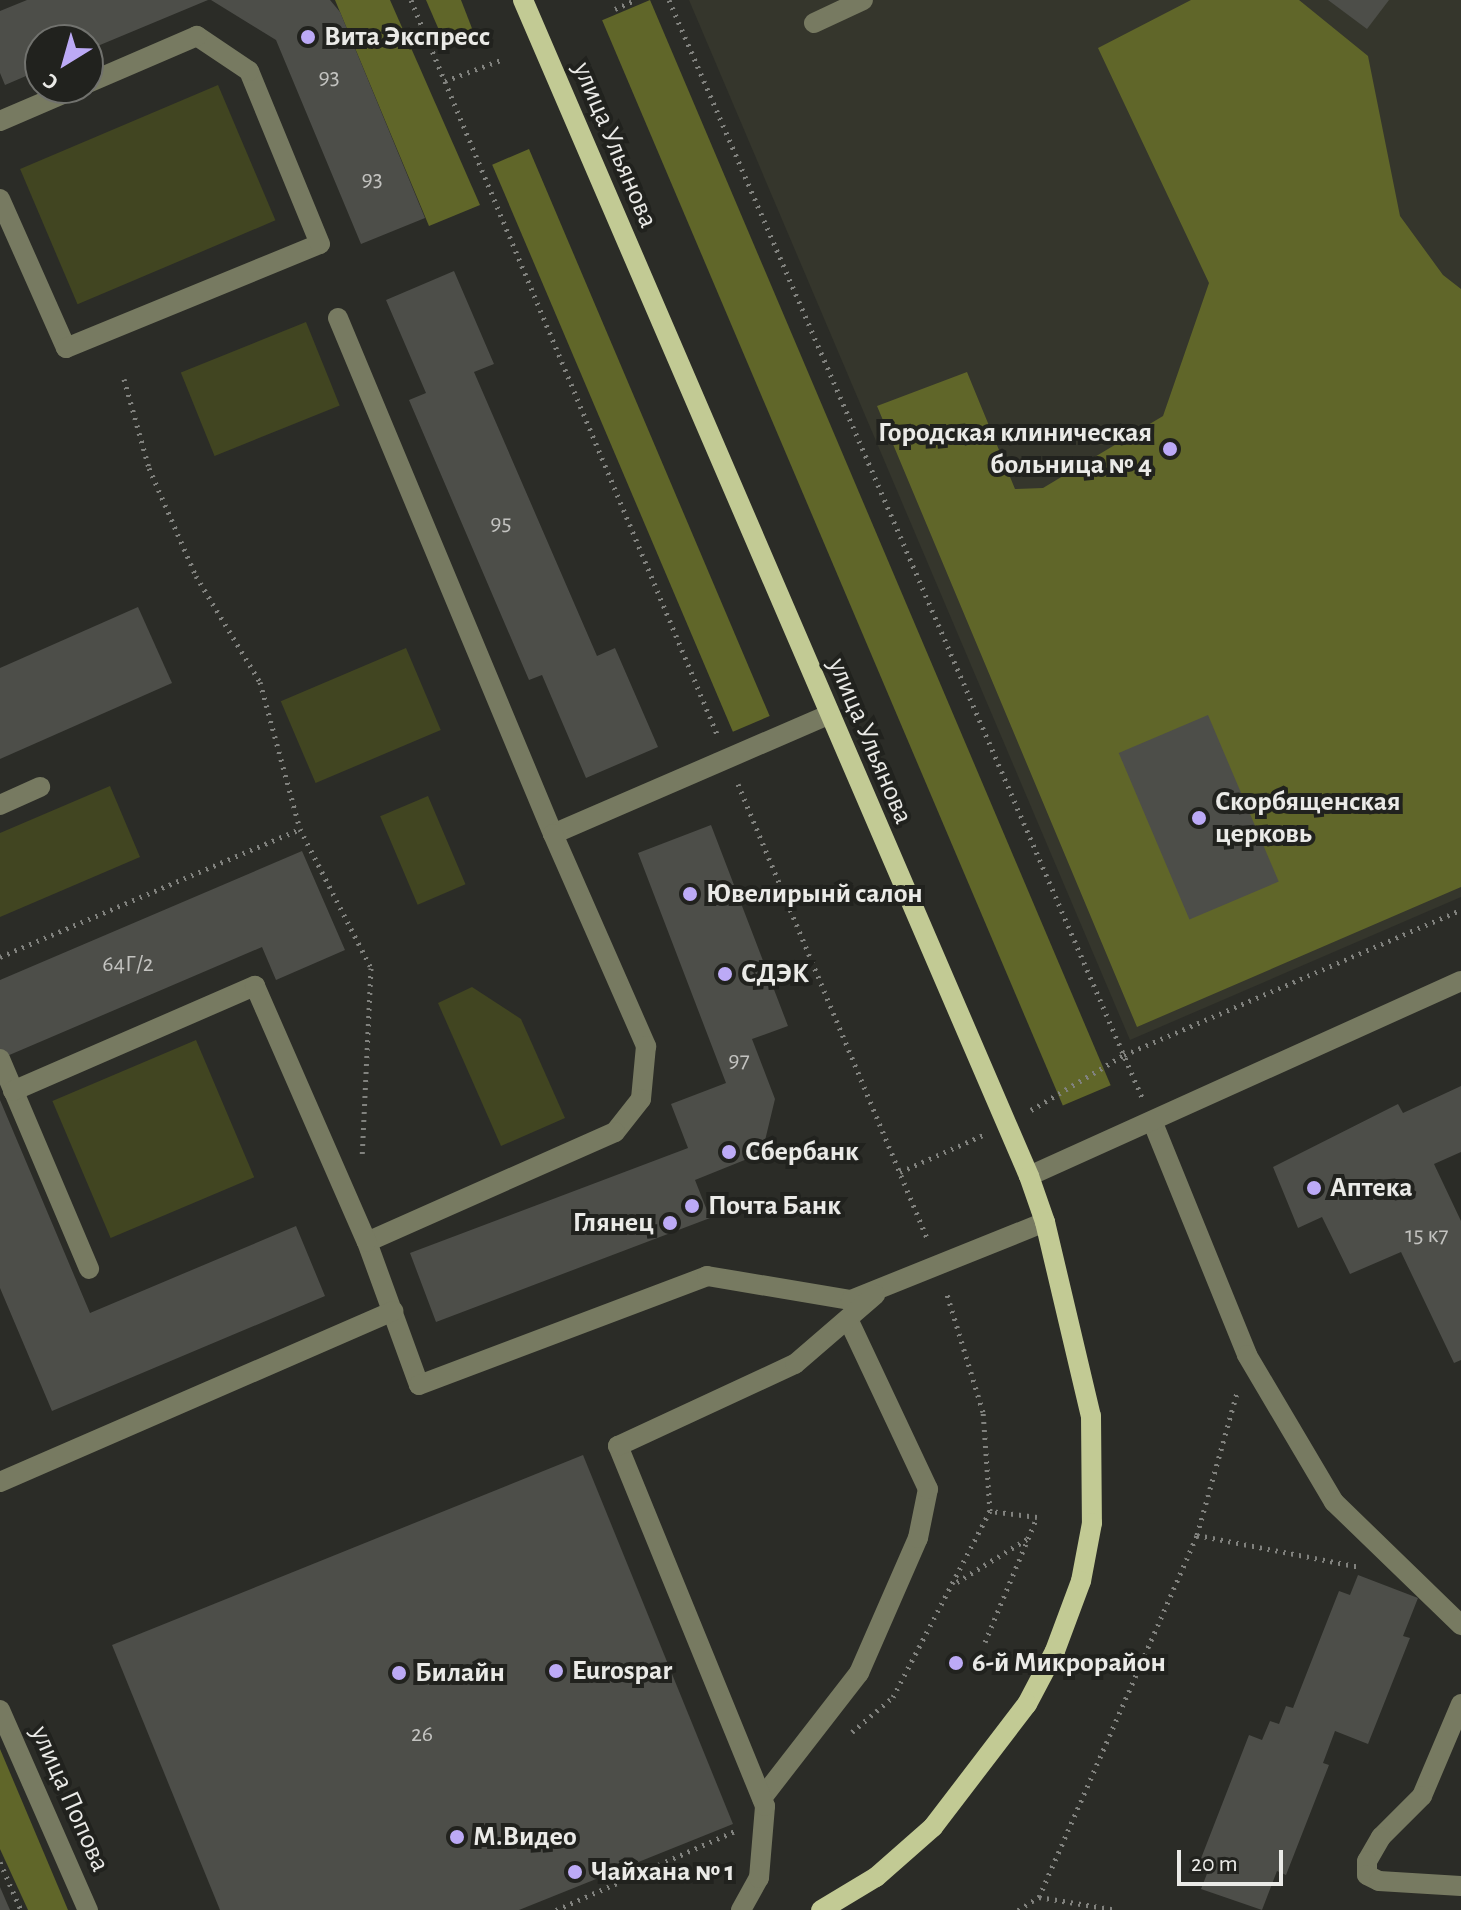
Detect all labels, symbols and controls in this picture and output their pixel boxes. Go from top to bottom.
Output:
place label: Вита Экспресс [324,20,490,54]
north arrow [24,24,104,104]
marker: Вита Экспресс [299,28,317,46]
street label: улица Ульянова [565,57,665,233]
house number: 93 [318,64,340,92]
text: С [39,69,62,94]
house number: 93 [361,166,383,194]
place label: Городская клиническая больница № 4 [878,416,1152,482]
marker: Городская клиническая больница № 4 [1159,438,1181,460]
house number: 95 [490,510,512,538]
street label: улица Ульянова [820,653,920,829]
place label: Скорбященская церковь [1215,785,1401,851]
marker: Скорбященская церковь [1190,809,1208,827]
place label: Ювелирынй салон [706,877,923,911]
marker: Ювелирынй салон [681,885,699,903]
house number: 64Г/2 [102,951,154,979]
place label: СДЭК [741,957,809,991]
marker: СДЭК [716,965,734,983]
house number: 97 [728,1047,750,1075]
place label: Сбербанк [745,1135,859,1169]
marker: Сбербанк [720,1143,738,1161]
place label: Аптека [1330,1171,1412,1205]
marker: Аптека [1305,1179,1323,1197]
place label: Почта Банк [708,1189,841,1223]
marker: Почта Банк [683,1197,701,1215]
place label: Глянец [573,1206,654,1240]
marker: Глянец [661,1214,679,1232]
house number: 15 к7 [1405,1222,1449,1250]
place label: 6-й Микрорайон [972,1646,1166,1680]
place label: Eurospar [572,1654,672,1688]
marker: 6-й Микрорайон [947,1654,965,1672]
place label: Билайн [415,1656,505,1690]
marker: Eurospar [547,1662,565,1680]
marker: Билайн [390,1664,408,1682]
street label: улица Попова [23,1721,117,1877]
house number: 26 [411,1721,433,1749]
place label: М.Видео [473,1820,577,1854]
marker: М.Видео [448,1828,466,1846]
scale bar [1181,1834,1287,1884]
text: 20 m [1191,1852,1238,1876]
place label: Чайхана № 1 [591,1855,735,1889]
marker: Чайхана № 1 [566,1863,584,1881]

